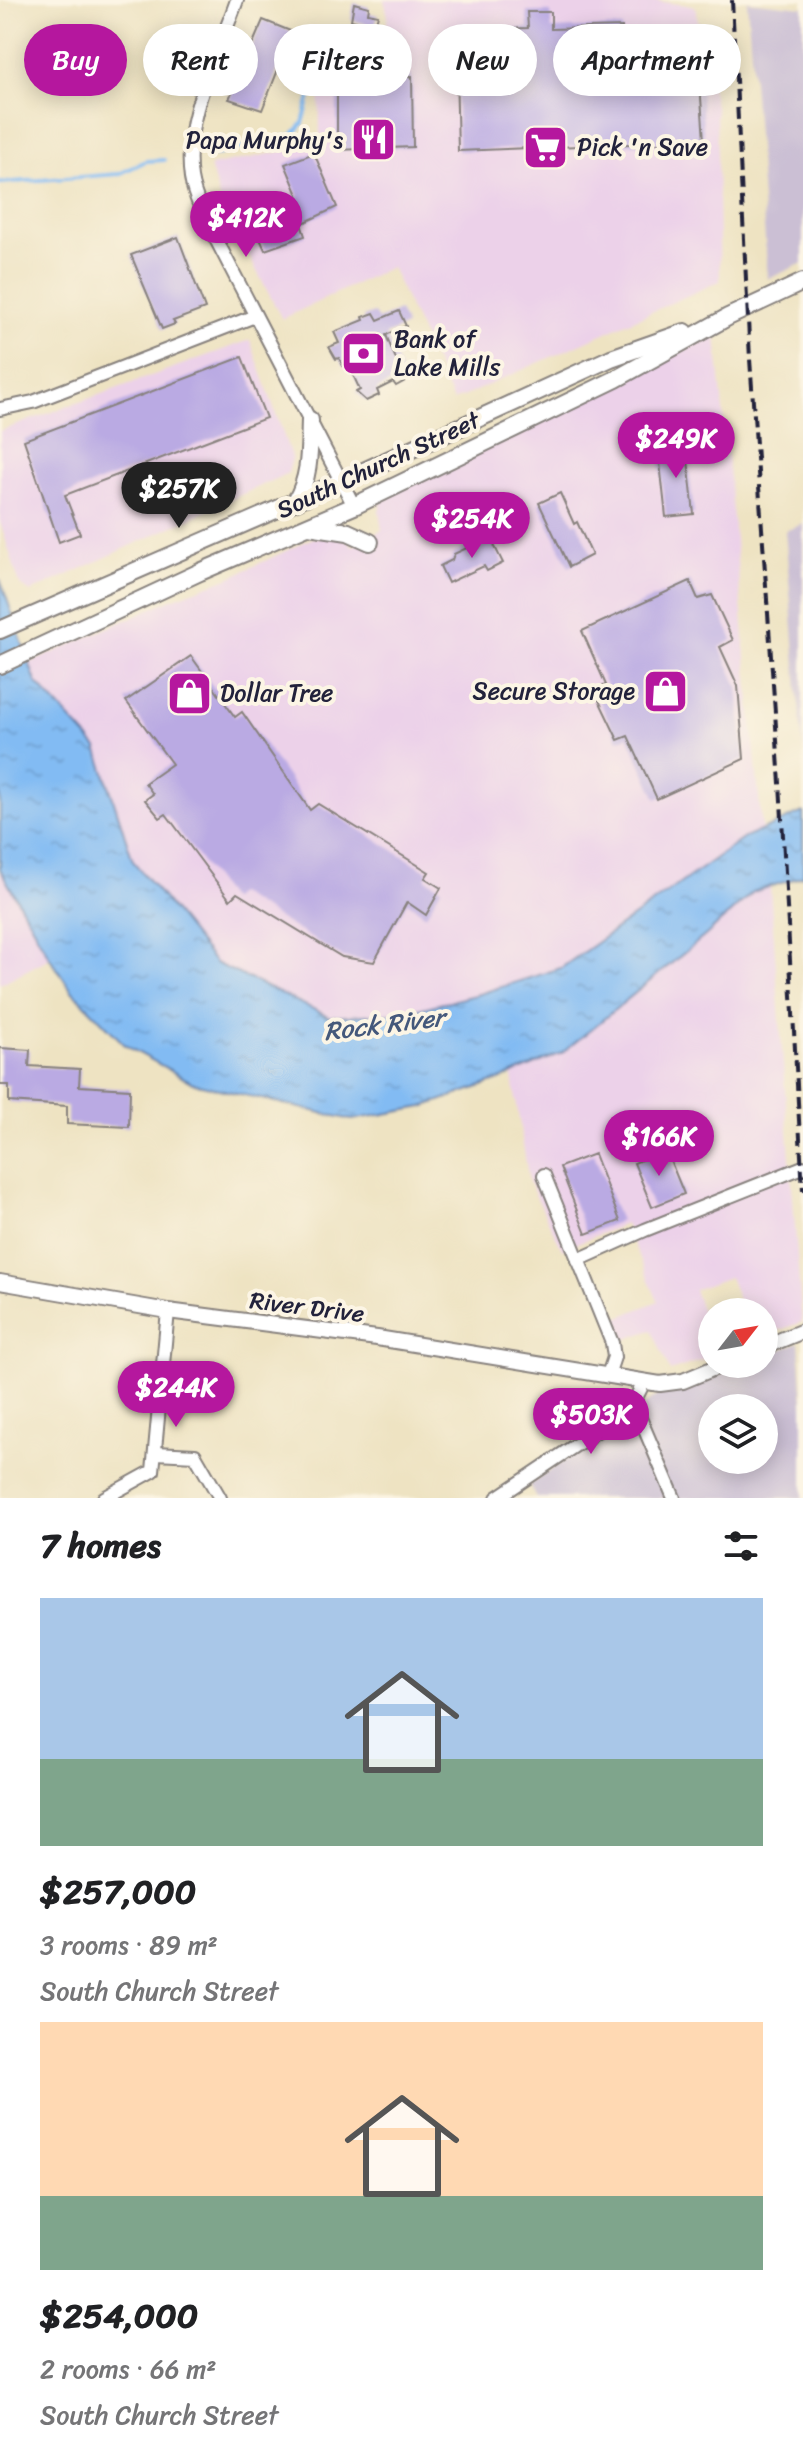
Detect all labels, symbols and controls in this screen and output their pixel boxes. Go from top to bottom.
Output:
chip: Buy [24,24,127,96]
chip: Rent [143,24,258,96]
chip: Filters [274,24,412,96]
chip: New [428,24,537,96]
chip: Apartment [553,24,741,96]
restaurant icon: Papa Murphy's [350,116,398,164]
place label: Papa Murphy's [186,119,343,161]
supermarket icon: Pick 'n Save [522,123,570,171]
place label: Pick 'n Save [577,126,708,168]
pin: $412K [190,191,302,259]
text: $412K [208,194,284,240]
place label: Bank of Lake Mills [394,318,501,388]
bank icon: Bank of Lake Mills [339,329,387,377]
street label: South Church Street [269,399,488,531]
pin: $249K [620,412,732,480]
text: $249K [636,415,716,461]
pin: $257K [123,462,235,530]
text: $257K [139,465,219,511]
pin: $254K [416,492,528,560]
text: $254K [432,495,512,541]
shop icon: Secure Storage [642,667,690,715]
shop icon: Dollar Tree [165,669,213,717]
place label: Secure Storage [473,670,635,712]
place label: Dollar Tree [220,672,333,714]
water label: Rock River [321,993,451,1054]
pin: $166K [603,1110,715,1178]
text: $166K [622,1113,696,1159]
street label: River Drive [247,1279,367,1335]
north arrow [698,1298,778,1378]
map controls [698,1298,778,1474]
pin: $244K [120,1361,232,1429]
text: $244K [136,1364,216,1410]
pin: $503K [535,1388,647,1456]
text: $503K [551,1391,631,1437]
button: layers [698,1394,778,1474]
text: 7 homes [40,1516,161,1576]
icon: filters [719,1524,763,1568]
icon: home [330,1650,474,1794]
text: $257,000 [40,1862,196,1922]
text: 3 rooms · 89 m² [40,1922,218,1968]
text: South Church Street [40,1968,279,2014]
icon: home [330,2074,474,2218]
text: $254,000 [40,2286,198,2346]
text: 2 rooms · 66 m² [40,2346,216,2392]
text: South Church Street [40,2392,279,2438]

